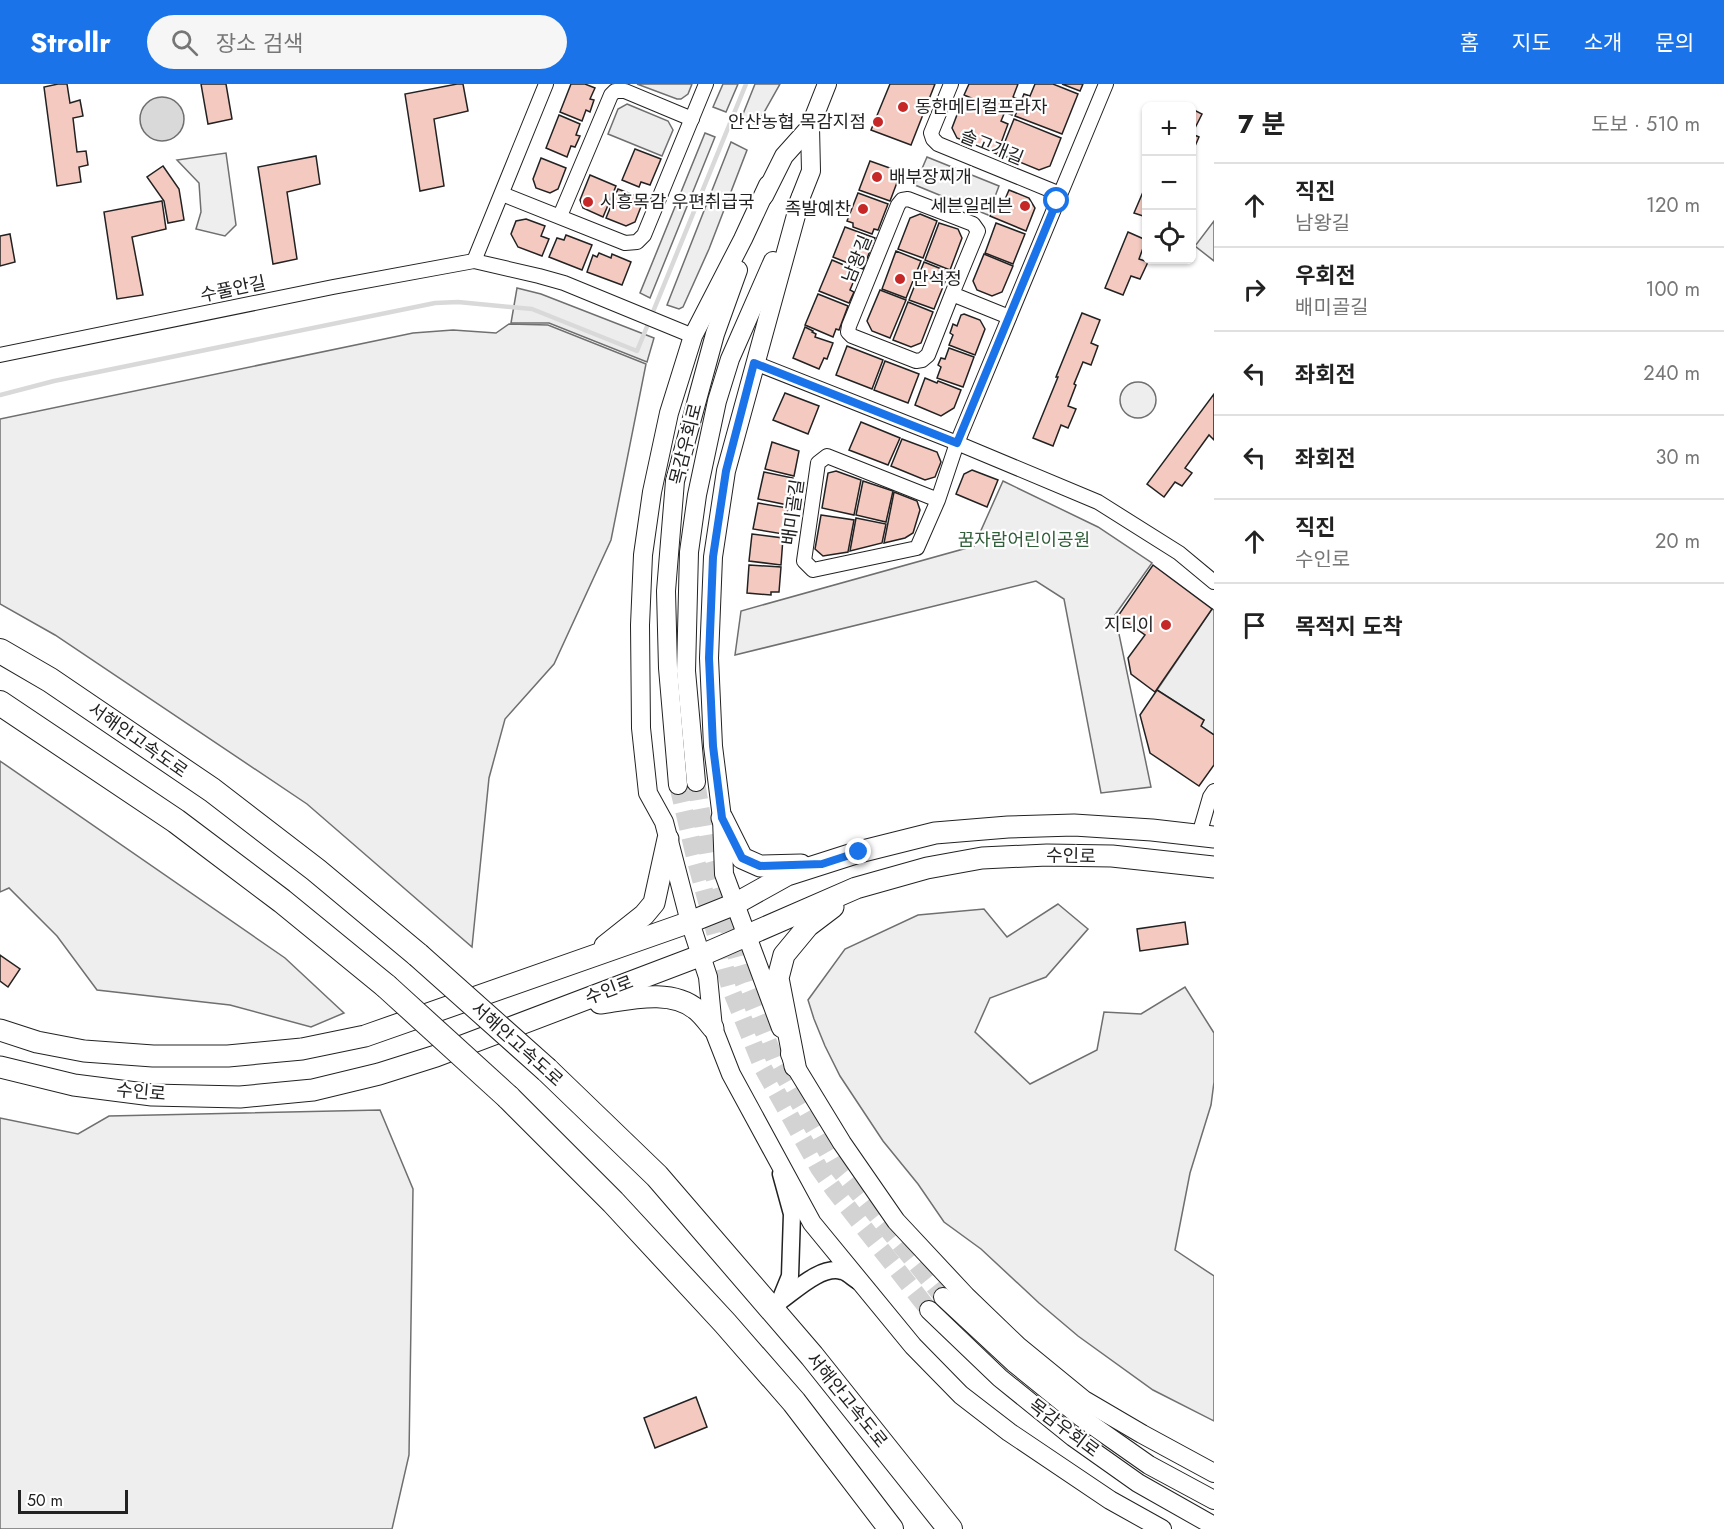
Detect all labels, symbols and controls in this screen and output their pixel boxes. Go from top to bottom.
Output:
search box [147,15,567,69]
text: Strollr [30,22,111,63]
icon: search [168,26,201,59]
text: 장소 검색 [216,27,303,59]
text: 홈 [1460,28,1479,58]
text: 지도 [1512,28,1551,58]
text: 소개 [1584,28,1622,58]
text: 문의 [1655,28,1694,58]
place label: 동한메티컬프라자 [915,94,1048,120]
marker: 동한메티컬프라자 [896,100,910,114]
map controls [1142,102,1196,264]
button: + [1142,102,1196,156]
text: 7 분 [1238,105,1285,143]
place label: 안산농협 목감지점 [728,109,866,135]
text: 도보 · 510 m [1591,110,1700,139]
marker: 안산농협 목감지점 [871,115,885,129]
street label: 솔고개길 [956,123,1028,171]
button: − [1142,156,1196,210]
place label: 배부장찌개 [889,164,972,190]
marker: 배부장찌개 [870,170,884,184]
text: 직진 [1295,175,1335,207]
route start [1043,187,1069,213]
place label: 시흥목감 우편취급국 [600,189,754,215]
icon: ahead [1238,189,1271,222]
text: 120 m [1646,191,1700,220]
place label: 세븐일레븐 [930,193,1013,219]
marker: 시흥목감 우편취급국 [581,195,595,209]
place label: 족발예찬 [785,196,851,222]
marker: 세븐일레븐 [1018,199,1032,213]
marker: 족발예찬 [856,202,870,216]
text: 남왕길 [1295,209,1350,238]
button: locate [1142,210,1196,264]
street label: 남왕길 [836,231,878,287]
text: 우회전 [1295,259,1356,291]
place label: 만석정 [912,266,962,292]
street label: 수풀안길 [198,269,268,309]
marker: 만석정 [893,272,907,286]
icon: right [1238,273,1271,306]
text: 100 m [1645,275,1700,304]
text: 배미골길 [1295,293,1369,322]
icon: left [1238,357,1271,390]
text: 좌회전 [1295,358,1356,390]
text: 240 m [1643,359,1700,388]
street label: 목감우회로 [663,401,709,487]
icon: left [1238,441,1271,474]
text: 좌회전 [1295,442,1356,474]
text: 30 m [1655,443,1700,472]
street label: 배미골길 [776,477,810,547]
text: 직진 [1295,511,1335,543]
icon: ahead [1238,525,1271,558]
park label: 꿈자람어린이공원 [958,527,1090,553]
text: 20 m [1655,527,1700,556]
text: 수인로 [1295,545,1350,574]
icon: arrive [1238,609,1271,642]
text: 목적지 도착 [1295,610,1403,642]
place label: 지디이 [1104,612,1154,638]
marker: 지디이 [1159,618,1173,632]
street label: 서해안고속도로 [83,696,193,784]
route end [845,838,871,864]
street label: 수인로 [1046,843,1096,869]
street label: 수인로 [581,969,637,1011]
street label: 서해안고속도로 [465,996,569,1092]
street label: 수인로 [115,1077,167,1107]
street label: 서해안고속도로 [800,1347,894,1453]
street label: 목감우회로 [1023,1393,1105,1463]
scale bar [18,1487,128,1514]
text: 50 m [27,1489,63,1512]

